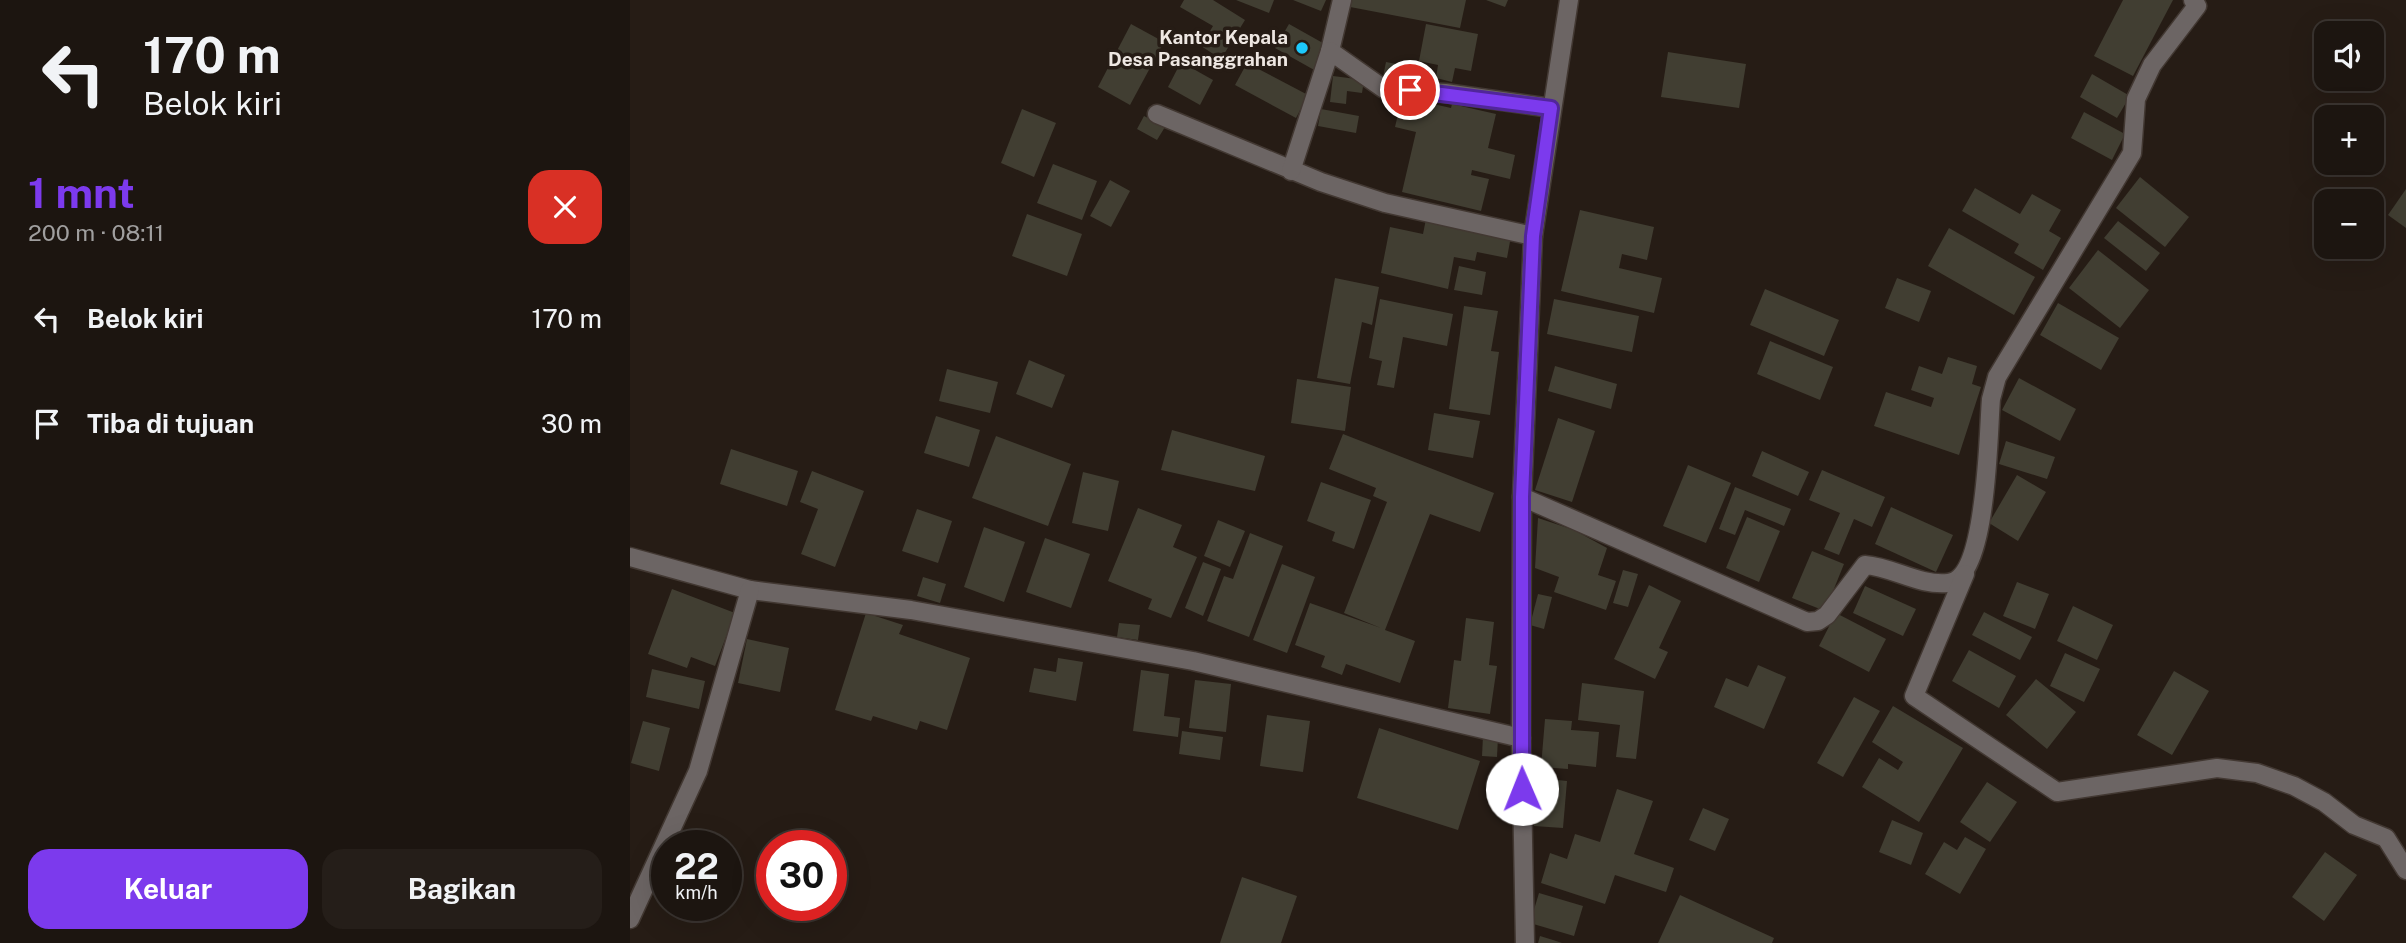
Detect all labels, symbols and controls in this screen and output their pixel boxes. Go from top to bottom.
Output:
map controls [2314,21,2384,259]
button: sound [2314,21,2384,91]
text: 170 m [143,26,281,84]
place label: Kantor Kepala Desa Pasanggrahan [1108,26,1288,70]
icon: left [28,28,119,119]
marker: Kantor Kepala Desa Pasanggrahan [1294,40,1310,56]
pin [1380,60,1440,120]
icon: arrive [1391,71,1429,109]
text: Belok kiri [143,85,282,122]
button: + [2314,105,2384,175]
text: 1 mnt [28,168,135,217]
button: close [528,170,602,244]
button: − [2314,189,2384,259]
text: 200 m · 08:11 [28,219,164,246]
icon: left [28,300,66,338]
text: Belok kiri [87,303,203,334]
text: 170 m [532,303,602,334]
icon: arrive [28,405,66,443]
text: Tiba di tujuan [87,408,254,439]
text: 30 m [541,408,602,439]
position arrow [1485,752,1559,826]
speed limit sign: 30 [756,830,847,921]
text: 22 [674,846,719,887]
button: Keluar [28,849,308,929]
button: Bagikan [322,849,602,929]
text: km/h [675,882,718,903]

